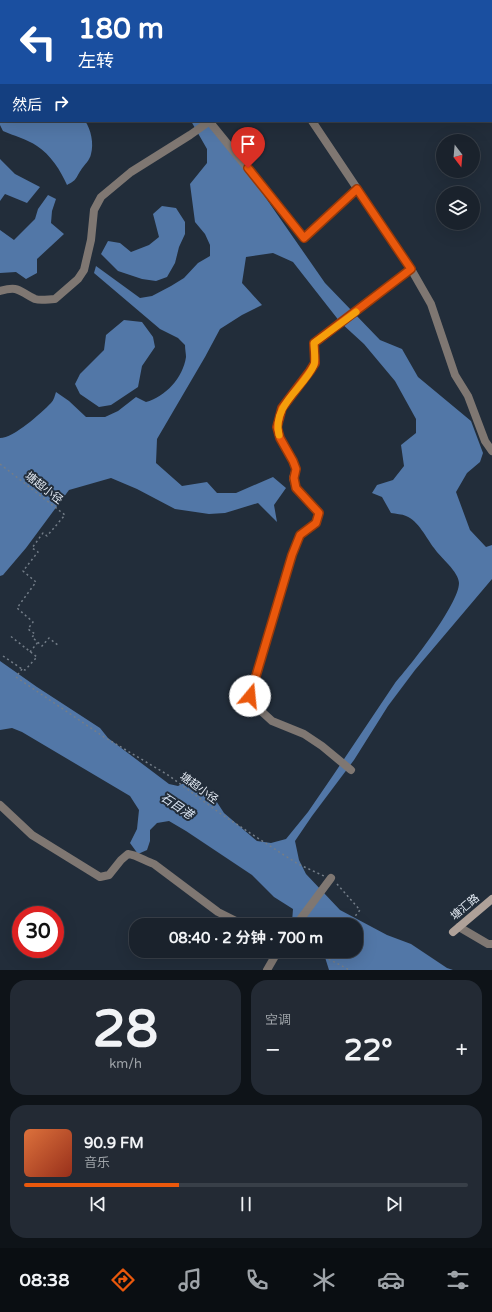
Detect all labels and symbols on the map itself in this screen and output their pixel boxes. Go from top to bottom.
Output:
pin [231,127,265,168]
north arrow [436,134,480,178]
street label: 塘超小径 [23,469,65,507]
position arrow [229,675,271,717]
street label: 塘超小径 [177,770,221,806]
water label: 石目港 [158,790,197,823]
street label: 塘汇路 [448,891,482,923]
speed limit sign: 30 [12,906,64,958]

